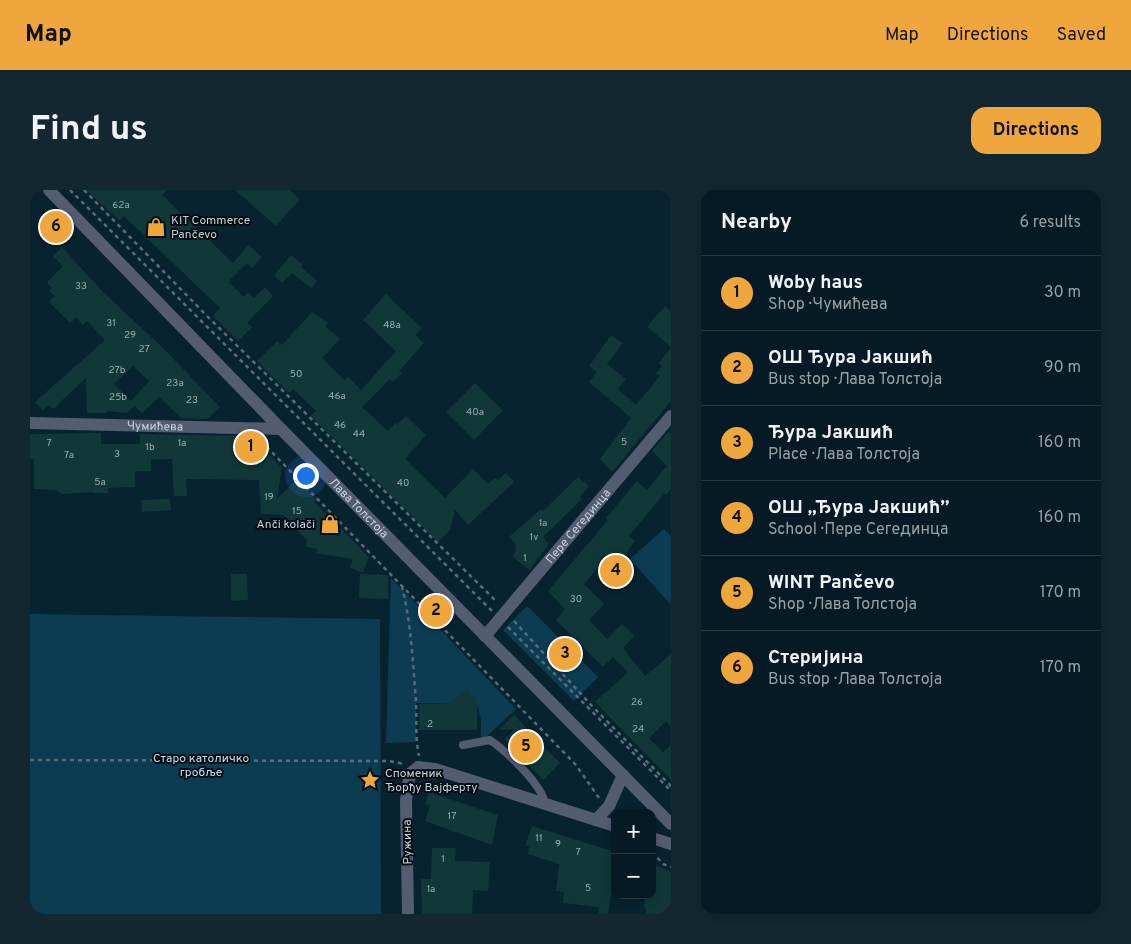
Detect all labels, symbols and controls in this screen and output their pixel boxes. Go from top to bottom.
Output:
text: Map [25,20,72,50]
text: Map [885,24,919,47]
text: Directions [947,24,1029,47]
text: Saved [1057,24,1106,47]
button: Directions [971,107,1101,154]
text: Find us [30,108,148,152]
house number: 62a [112,199,130,212]
pin: 6 [40,208,72,246]
text: Nearby [721,209,792,236]
place label: KIT Commerce Pančevo [171,213,250,243]
text: 6 results [1019,213,1081,233]
shop icon: KIT Commerce Pančevo [145,216,167,238]
text: Woby haus [768,271,863,295]
house number: 33 [75,280,87,293]
text: 1 [734,283,740,303]
text: 30 m [1044,283,1081,303]
text: Shop · Чумићева [768,295,887,315]
house number: 31 [106,317,116,330]
house number: 48a [383,319,401,332]
house number: 29 [124,329,136,342]
house number: 27 [138,343,150,356]
text: ОШ Ђура Јакшић [768,346,933,370]
text: 2 [732,358,742,378]
text: 90 m [1044,358,1081,378]
house number: 27b [109,364,126,377]
house number: 50 [290,368,302,381]
text: Bus stop · Лава Толстоја [768,370,942,390]
house number: 23a [166,377,184,390]
house number: 46a [328,390,346,403]
house number: 25b [109,391,127,404]
house number: 23 [186,394,198,407]
house number: 40a [466,406,484,419]
street label: Чумићева [127,418,183,436]
house number: 46 [334,419,346,432]
text: Ђура Јакшић [768,421,893,445]
pin: 1 [235,428,267,466]
house number: 44 [353,428,365,441]
text: 3 [732,433,742,453]
text: 160 m [1038,433,1081,453]
house number: 5 [621,436,627,449]
house number: 7 [46,437,52,450]
house number: 1a [178,437,186,450]
house number: 1b [145,441,155,454]
text: Place · Лава Толстоја [768,445,920,465]
house number: 3 [114,448,120,461]
house number: 7a [64,449,74,462]
your location [293,463,319,489]
street label: Лава Толстоја [325,475,392,542]
house number: 5a [94,476,106,489]
house number: 40 [397,477,409,490]
street label: Пере Сегединца [543,486,615,567]
house number: 19 [264,491,274,504]
text: ОШ „Ђура Јакшић” [768,496,949,520]
house number: 15 [292,505,302,518]
text: 4 [732,508,742,528]
text: 160 m [1038,508,1081,528]
shop icon: Anči kolači [319,513,341,535]
place label: Anči kolači [257,517,315,533]
house number: 1a [539,517,547,530]
text: School · Пере Сегединца [768,520,948,540]
house number: 1v [530,531,538,544]
house number: 1 [523,552,527,565]
pin: 4 [600,552,632,590]
text: WINT Pančevo [768,571,895,595]
text: 5 [732,583,742,603]
text: 170 m [1040,583,1081,603]
pin: 2 [420,592,452,630]
house number: 30 [570,593,582,606]
text: Shop · Лава Толстоја [768,595,917,615]
pin: 3 [549,635,581,673]
text: Стеријина [768,646,863,670]
text: 6 [732,658,742,678]
text: 170 m [1040,658,1081,678]
text: Bus stop · Лава Толстоја [768,670,942,690]
house number: 26 [631,696,643,709]
house number: 2 [427,718,433,731]
house number: 24 [632,723,644,736]
pin: 5 [510,728,542,766]
park label: Старо католичко гробље [153,751,249,781]
place label: Споменик Ђорђу Вајферту [385,766,478,796]
place icon: Споменик Ђорђу Вајферту [359,769,381,791]
map controls [611,809,656,899]
button: + [611,809,656,854]
house number: 17 [448,810,456,823]
street label: Ружина [400,819,416,865]
house number: 11 [535,832,543,845]
house number: 9 [555,838,561,851]
house number: 7 [575,846,581,859]
house number: 1 [441,853,445,866]
button: − [611,854,656,899]
house number: 5 [585,882,591,895]
house number: 1a [427,883,435,896]

